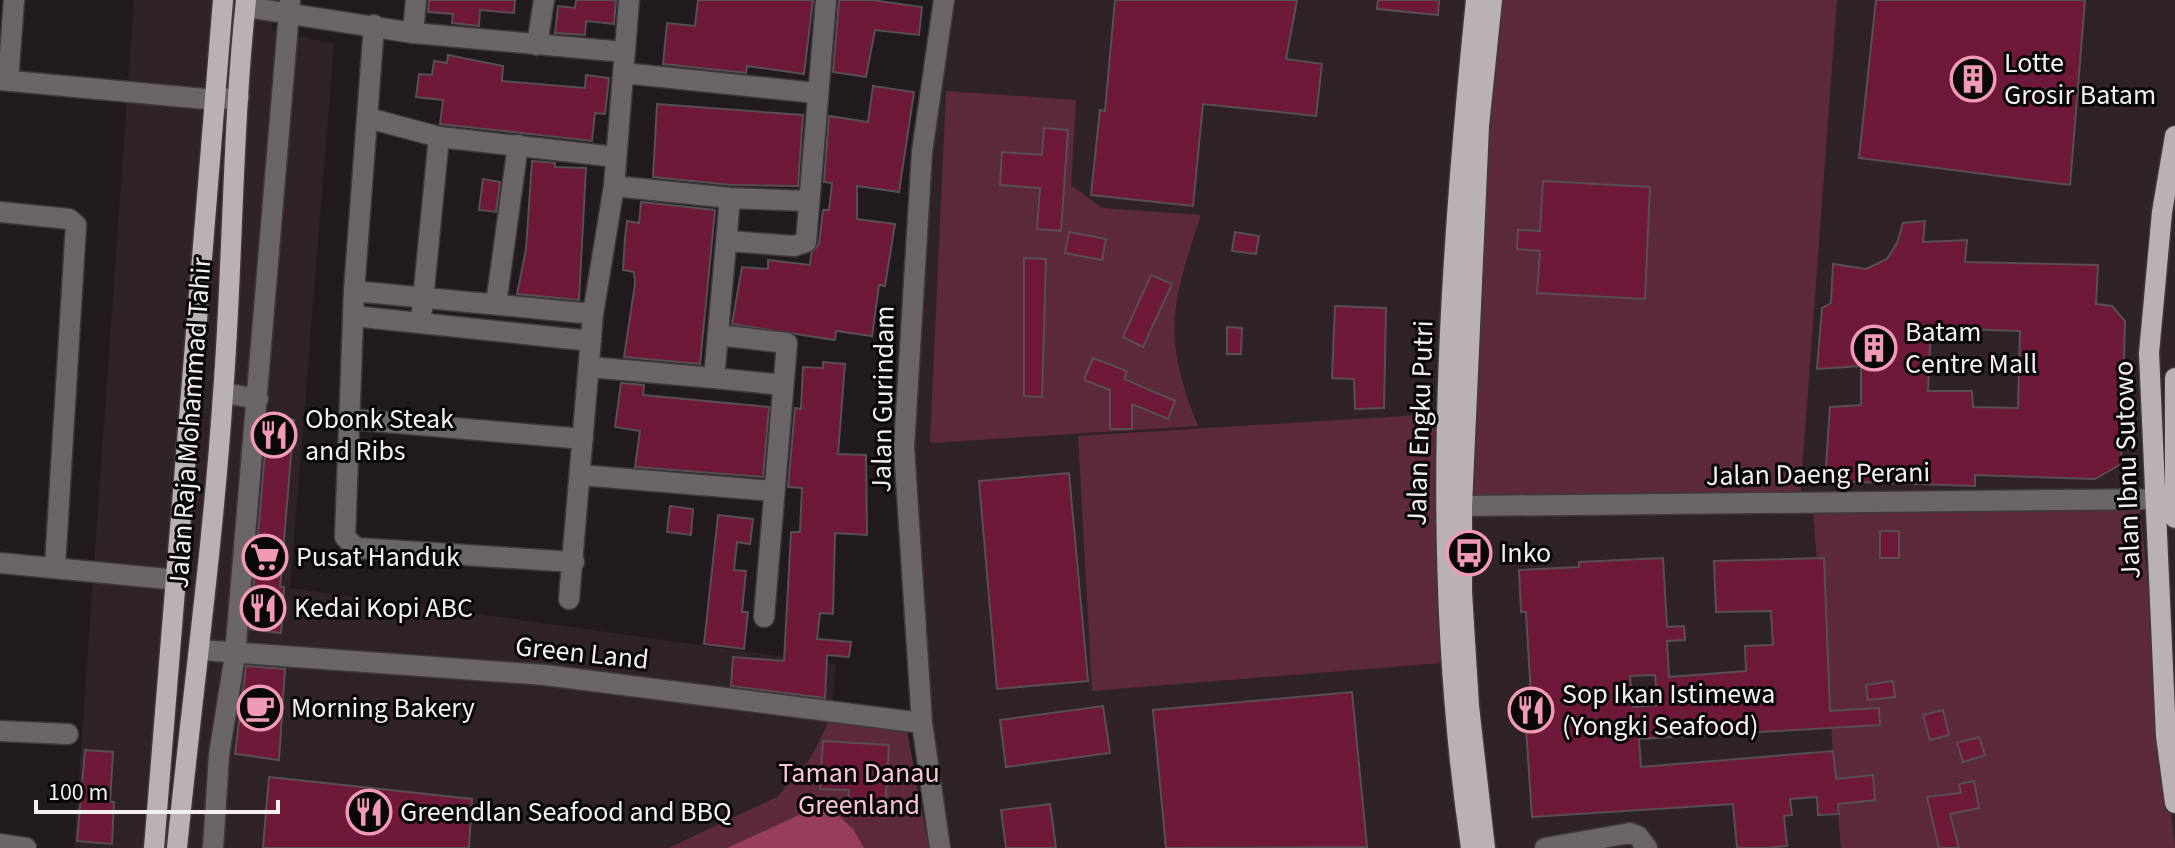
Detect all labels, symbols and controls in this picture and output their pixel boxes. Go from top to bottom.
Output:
place label: Lotte Grosir Batam [2004,43,2156,115]
building icon: Lotte Grosir Batam [1949,55,1997,103]
street label: Jalan Raja Mohammad Tahir [158,256,222,590]
street label: Jalan Gurindam [861,305,905,493]
place label: Batam Centre Mall [1905,312,2037,384]
street label: Jalan Engku Putri [1396,320,1444,526]
building icon: Batam Centre Mall [1850,324,1898,372]
street label: Jalan Ibnu Sutowo [2103,360,2151,580]
place label: Obonk Steak and Ribs [305,399,454,471]
restaurant icon: Obonk Steak and Ribs [250,411,298,459]
street label: Jalan Daeng Perani [1705,452,1931,496]
bus stop icon: Inko [1445,529,1493,577]
supermarket icon: Pusat Handuk [241,533,289,581]
place label: Inko [1500,533,1551,573]
place label: Pusat Handuk [296,537,460,577]
restaurant icon: Kedai Kopi ABC [239,584,287,632]
place label: Kedai Kopi ABC [294,588,473,628]
street label: Green Land [513,626,651,680]
place label: Sop Ikan Istimewa (Yongki Seafood) [1562,674,1775,746]
cafe icon: Morning Bakery [236,684,284,732]
restaurant icon: Sop Ikan Istimewa (Yongki Seafood) [1507,686,1555,734]
place label: Morning Bakery [291,688,475,728]
park label: Taman Danau Greenland [778,753,940,825]
scale bar [36,764,278,814]
text: 100 m [48,775,108,810]
restaurant icon: Greendlan Seafood and BBQ [345,788,393,836]
place label: Greendlan Seafood and BBQ [400,792,732,832]

